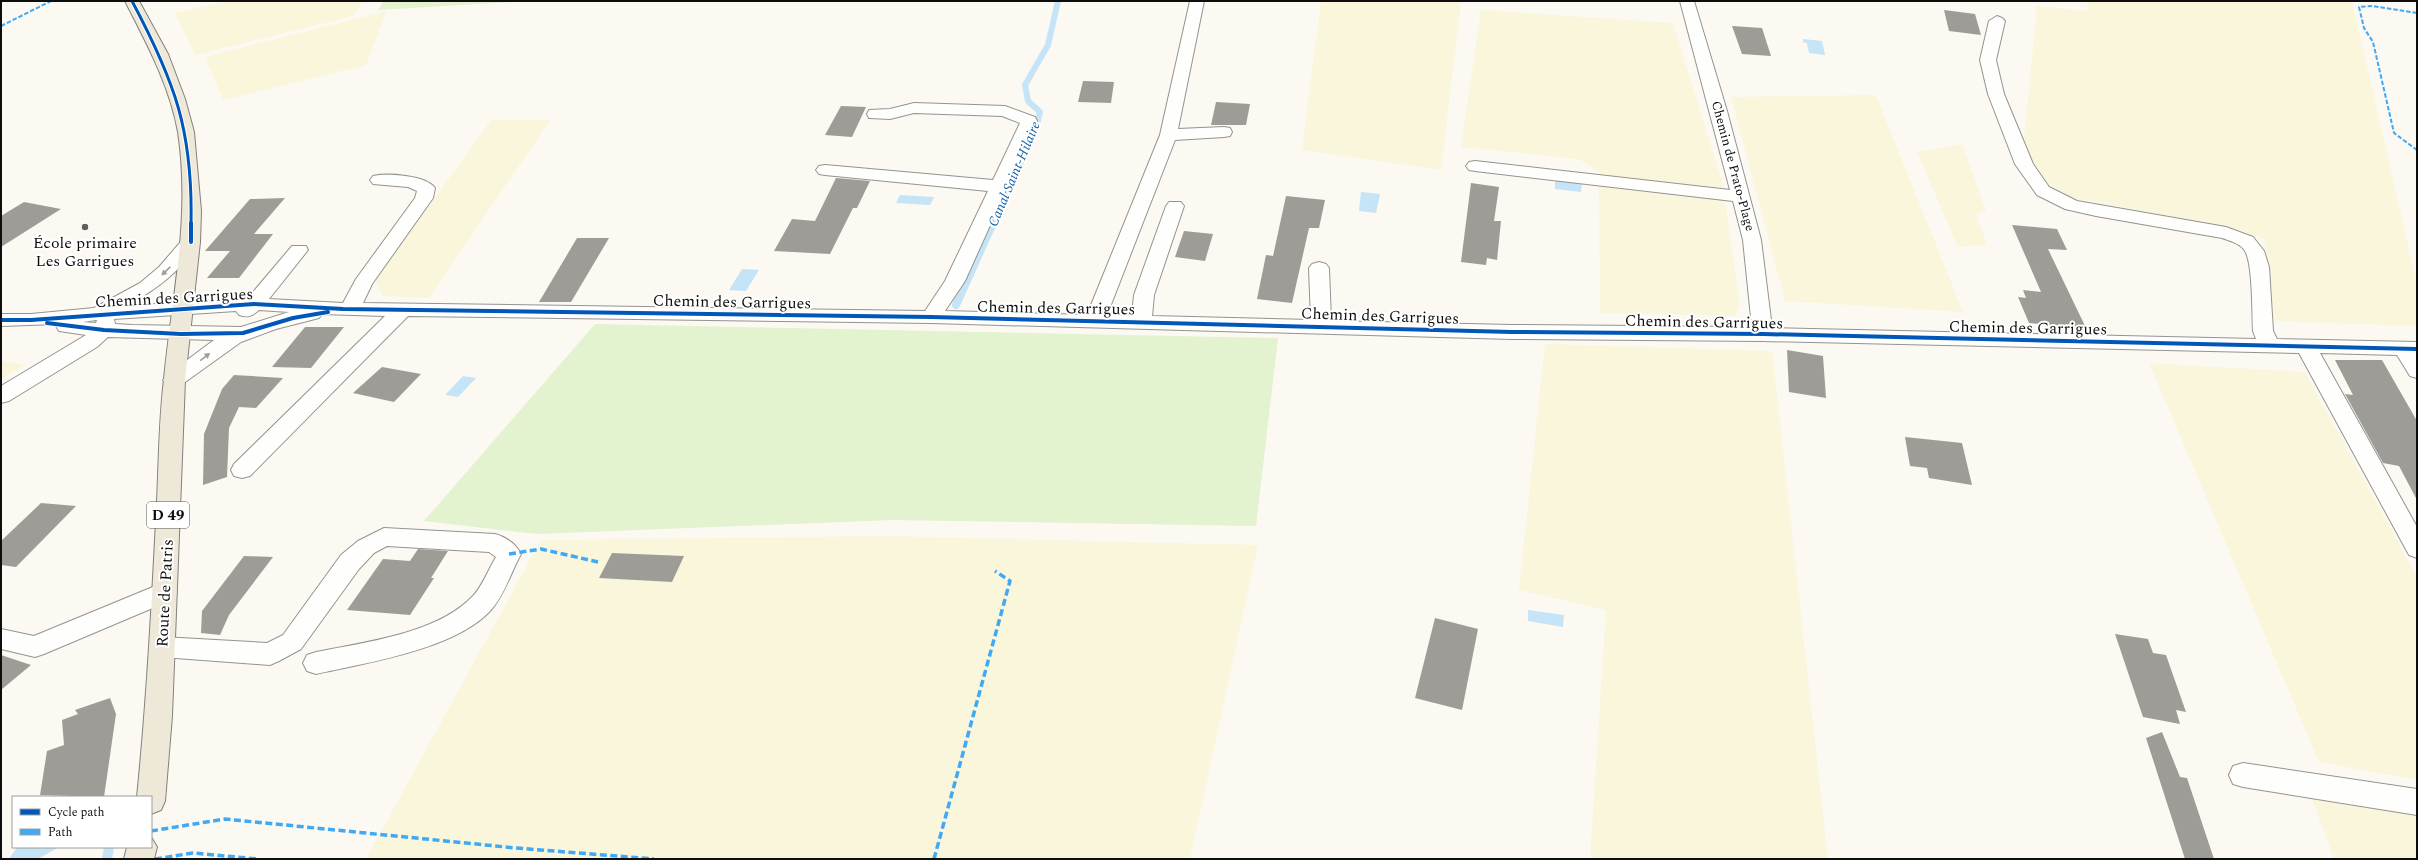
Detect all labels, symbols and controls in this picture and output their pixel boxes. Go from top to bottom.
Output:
street label: Chemin de Prato-Plage [1706,99,1760,233]
water label: Canal Saint-Hilaire [982,118,1046,230]
marker: École primaire Les Garrigues [80,222,90,232]
place label: École primaire Les Garrigues [33,231,137,273]
one-way arrow [161,266,171,276]
street label: Chemin des Garrigues [94,282,254,314]
street label: Chemin des Garrigues [653,289,811,315]
street label: Chemin des Garrigues [977,295,1135,321]
street label: Chemin des Garrigues [1300,301,1460,331]
street label: Chemin des Garrigues [1625,309,1783,335]
street label: Chemin des Garrigues [1949,315,2107,341]
one-way arrow [200,352,211,361]
road number: D 49 [147,502,189,528]
street label: Route de Patris [150,538,180,648]
legend [12,796,152,848]
text: Cycle path [48,803,105,822]
text: Path [48,823,73,842]

